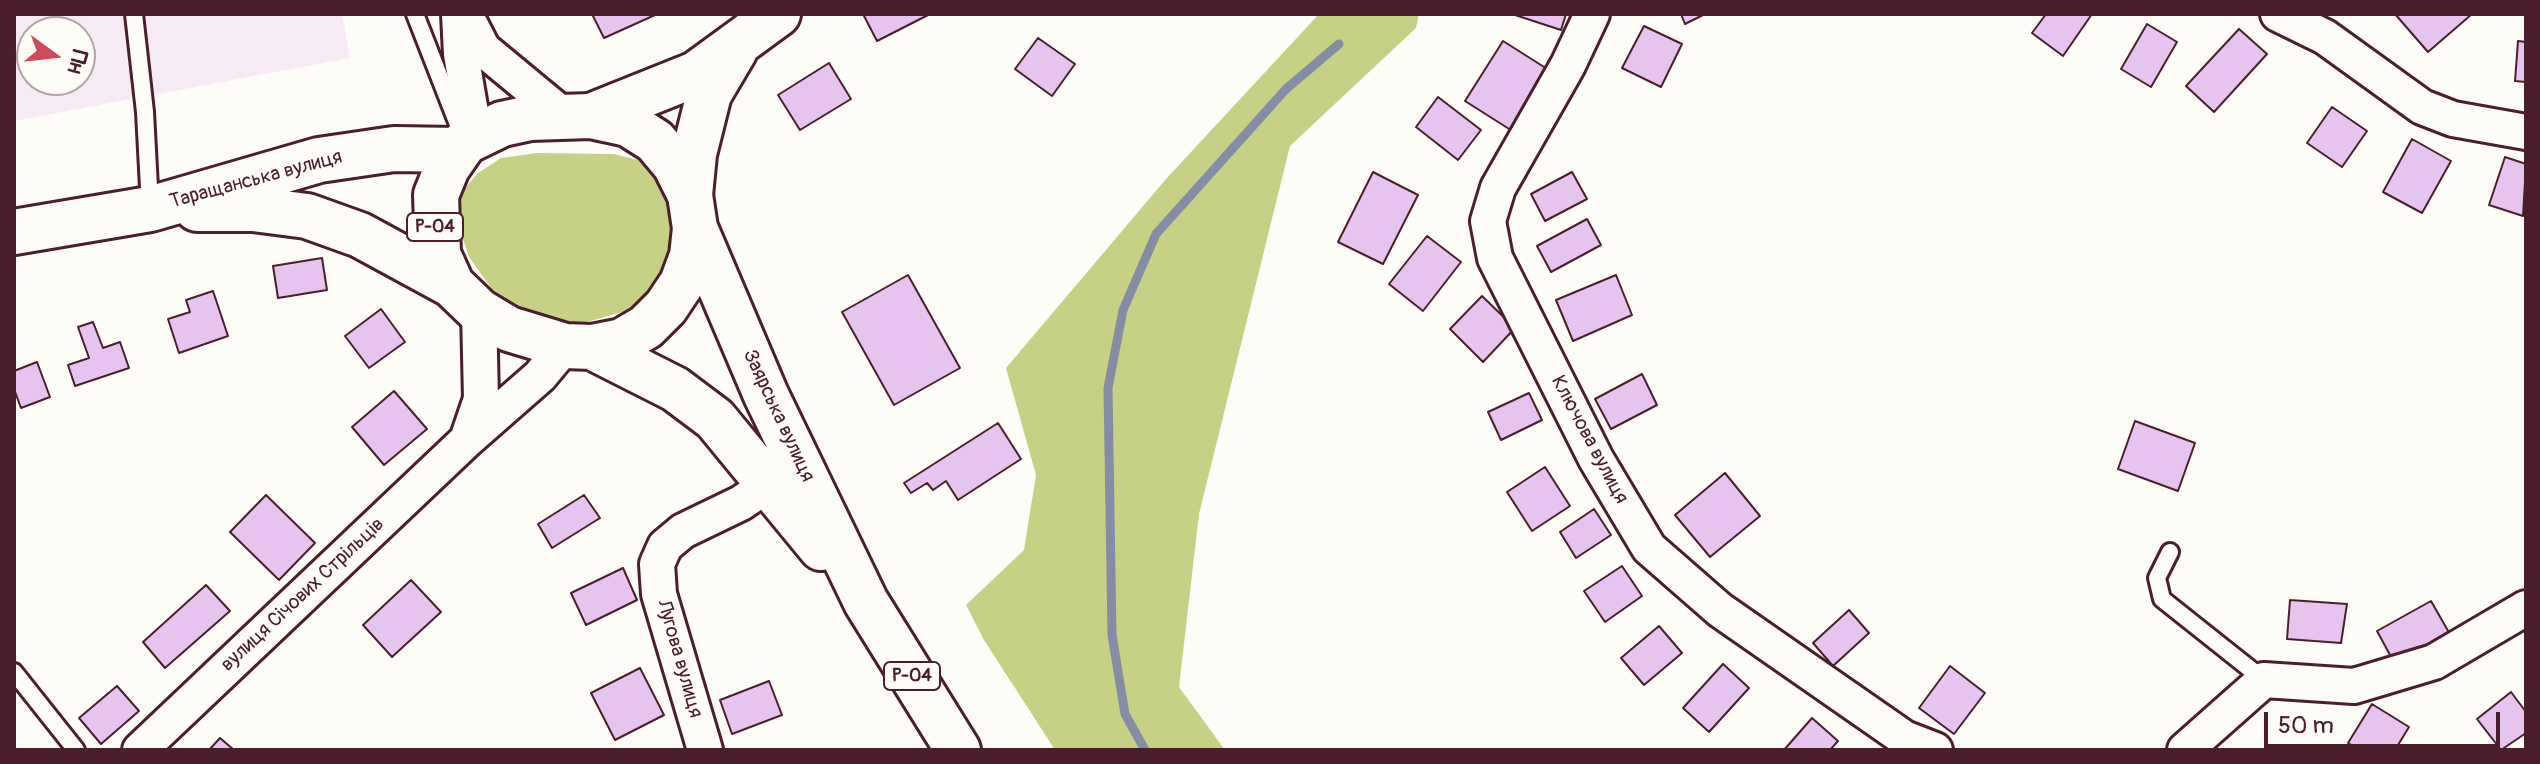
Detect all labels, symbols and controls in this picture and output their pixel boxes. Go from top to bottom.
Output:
north arrow [16,16,96,96]
text: Пн [61,46,94,77]
street label: Таращанська вулиця [167,145,345,215]
road number: Р-04 [407,213,463,241]
street label: Заярська вулиця [737,346,819,486]
street label: Ключова вулиця [1545,372,1633,508]
street label: вулиця Січових Стрільців [216,513,390,677]
street label: Лугова вулиця [651,597,707,721]
road number: Р-04 [884,662,940,690]
scale bar [2268,696,2504,746]
text: 50 m [2278,711,2334,740]

